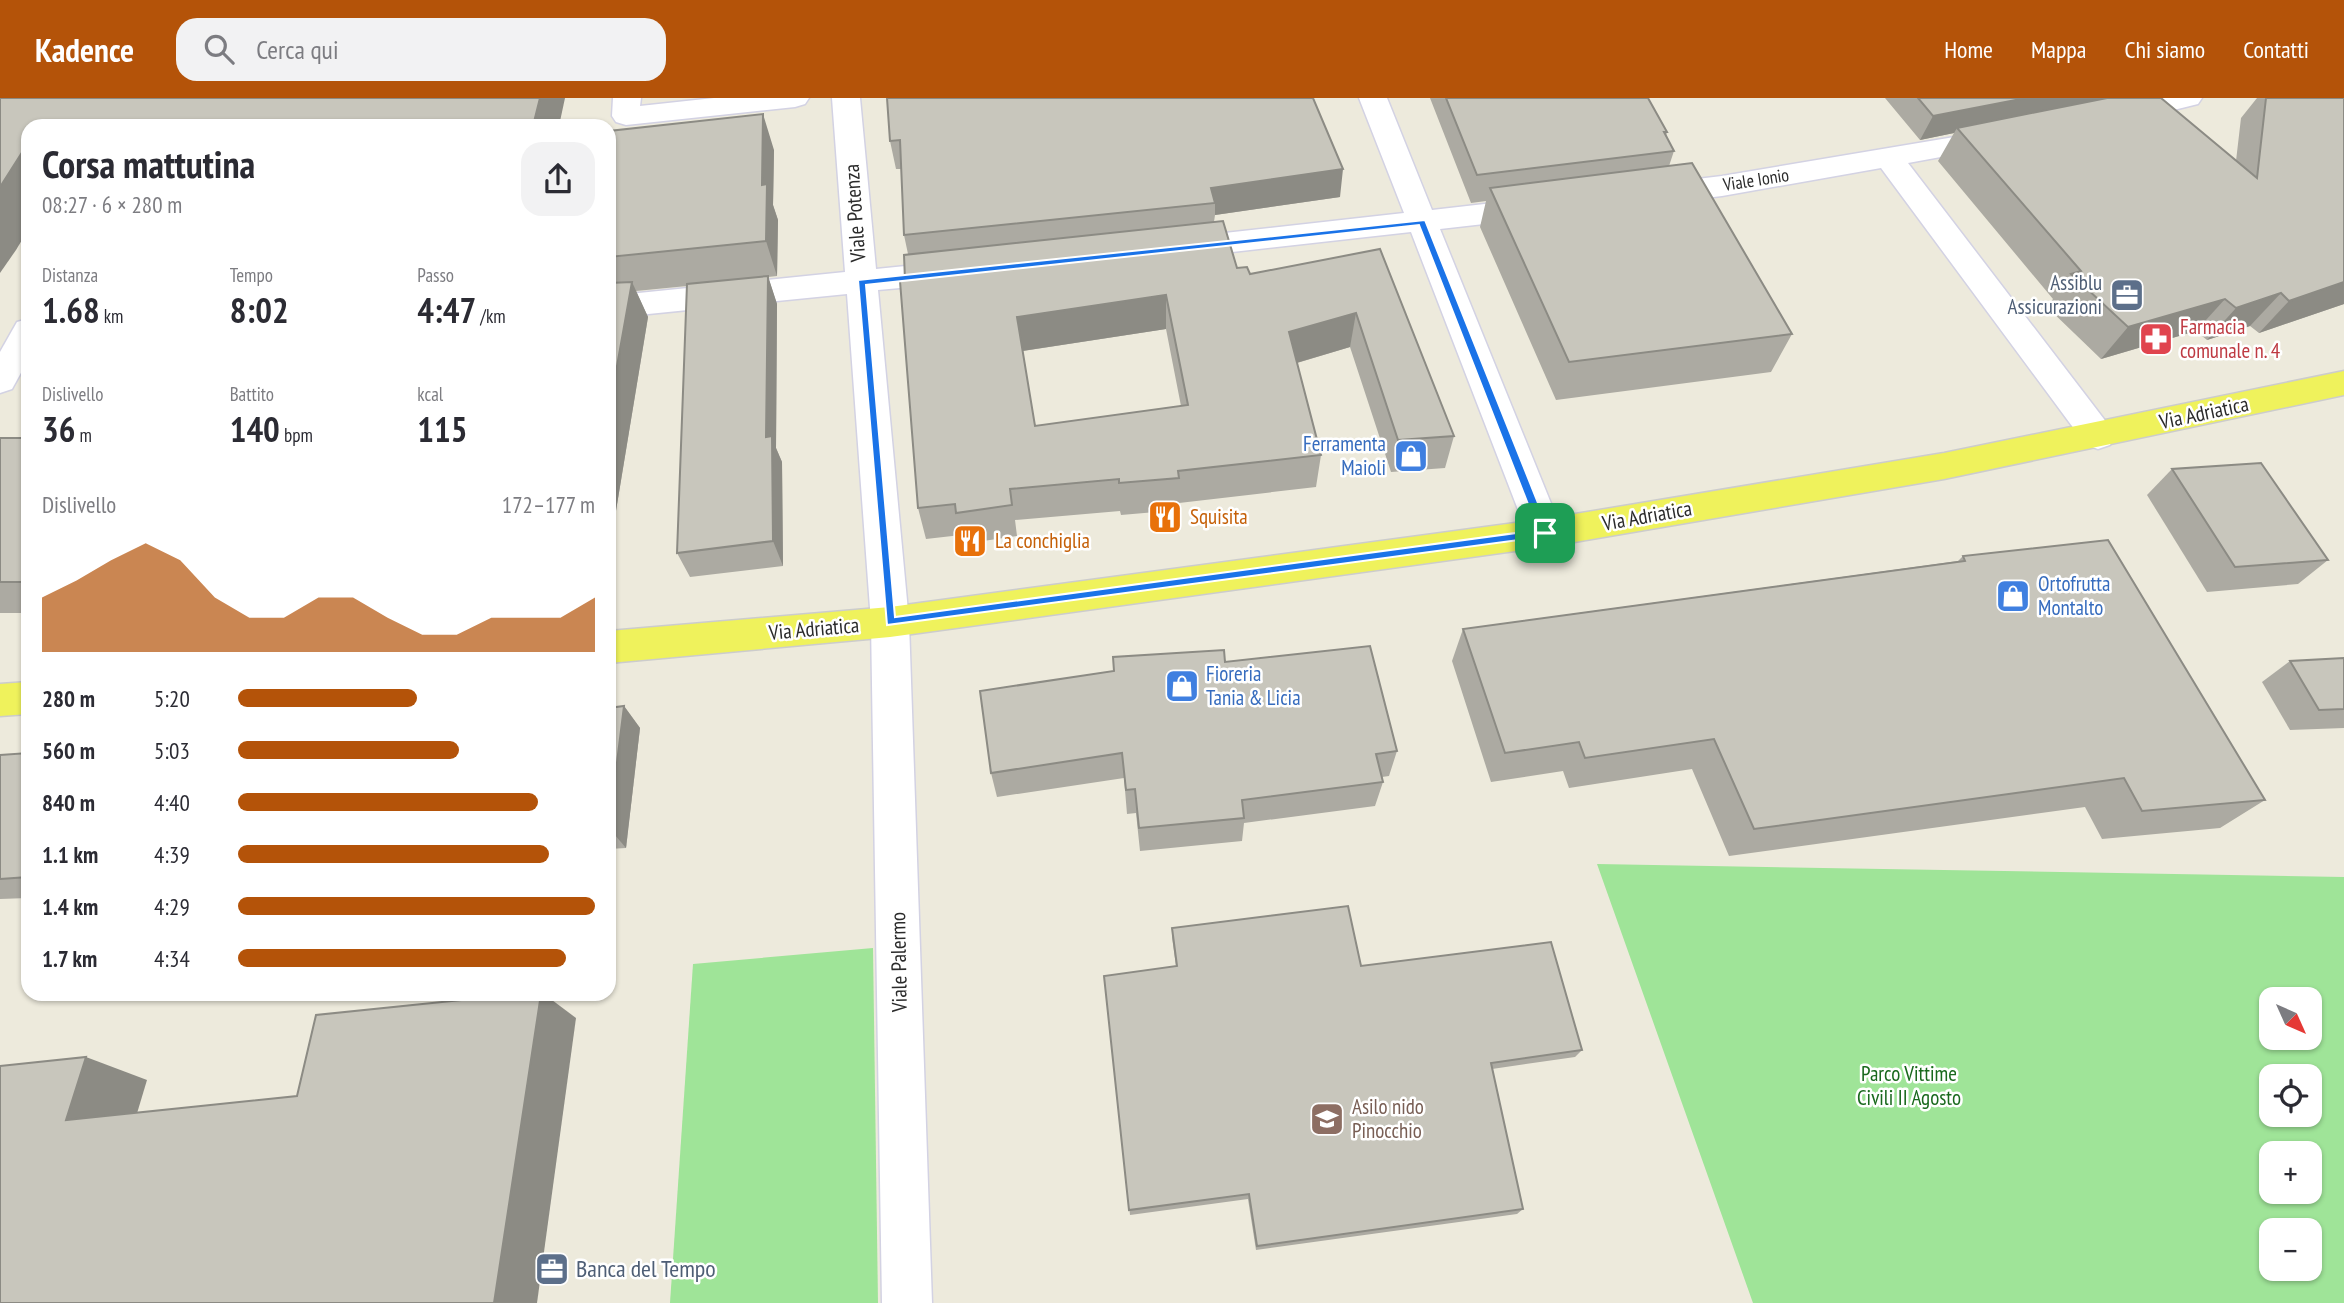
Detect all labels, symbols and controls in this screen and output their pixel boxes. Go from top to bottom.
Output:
search box [176,18,666,81]
text: Kadence [35,28,134,71]
icon: search [200,30,238,68]
text: Cerca qui [256,33,339,66]
text: Home [1944,34,1993,65]
text: Mappa [2031,34,2086,65]
text: Chi siamo [2124,34,2205,65]
text: Contatti [2243,34,2309,65]
text: Corsa mattutina [42,139,255,188]
button: share [521,142,595,216]
street label: Viale Potenza [838,163,871,264]
street label: Viale Ionio [1720,163,1791,196]
text: 08:27 · 6 × 280 m [42,190,182,219]
text: Distanza [42,263,98,287]
text: Tempo [230,263,273,287]
text: Passo [417,263,454,287]
place label: Assiblu Assicurazioni [2008,269,2102,320]
office icon: Assiblu Assicurazioni [2108,276,2146,314]
text: 1.68 [42,287,100,333]
text: 8:02 [230,287,289,333]
text: 4:47 [417,287,476,333]
text: km [100,304,123,328]
text: /km [476,304,506,328]
place label: Farmacia comunale n. 4 [2180,313,2281,364]
pharmacy icon: Farmacia comunale n. 4 [2137,320,2175,358]
text: Dislivello [42,382,103,406]
text: Battito [230,382,274,406]
text: kcal [417,382,443,406]
street label: Via Adriatica [2156,390,2251,435]
text: 36 [42,406,75,452]
text: 140 [230,406,280,452]
text: 115 [417,406,468,452]
text: m [75,423,92,447]
text: bpm [280,423,313,447]
place label: Ferramenta Maioli [1303,430,1386,481]
shop icon: Ferramenta Maioli [1392,437,1430,475]
text: Dislivello [42,490,116,519]
text: 172–177 m [502,490,595,519]
street label: Via Adriatica [1599,494,1694,537]
restaurant icon: Squisita [1146,498,1184,536]
place label: Squisita [1190,503,1248,530]
pin [1515,503,1575,563]
icon: arrive [1526,514,1564,552]
restaurant icon: La conchiglia [951,522,989,560]
place label: La conchiglia [995,527,1090,554]
place label: Ortofrutta Montalto [2038,570,2110,621]
shop icon: Ortofrutta Montalto [1994,577,2032,615]
street label: Via Adriatica [767,611,860,646]
place label: Fioreria Tania & Licia [1206,660,1301,711]
shop icon: Fioreria Tania & Licia [1163,667,1201,705]
text: 280 m [42,684,95,713]
text: 5:20 [154,684,190,713]
text: 560 m [42,736,95,765]
text: 5:03 [154,736,190,765]
text: 840 m [42,788,95,817]
text: 4:40 [154,788,190,817]
text: 1.1 km [42,840,98,869]
text: 4:39 [154,840,190,869]
text: 1.4 km [42,892,98,921]
text: 4:29 [154,892,190,921]
street label: Viale Palermo [884,912,913,1013]
text: 1.7 km [42,944,97,973]
text: 4:34 [154,944,190,973]
north arrow [2259,987,2322,1050]
map controls [2259,987,2322,1281]
park label: Parco Vittime Civili II Agosto [1857,1060,1961,1111]
button: locate [2259,1064,2322,1127]
place label: Asilo nido Pinocchio [1352,1093,1424,1144]
school or university icon: Asilo nido Pinocchio [1308,1100,1346,1138]
button: + [2259,1141,2322,1204]
button: − [2259,1218,2322,1281]
office icon: Banca del Tempo [533,1250,571,1288]
place label: Banca del Tempo [576,1253,716,1284]

